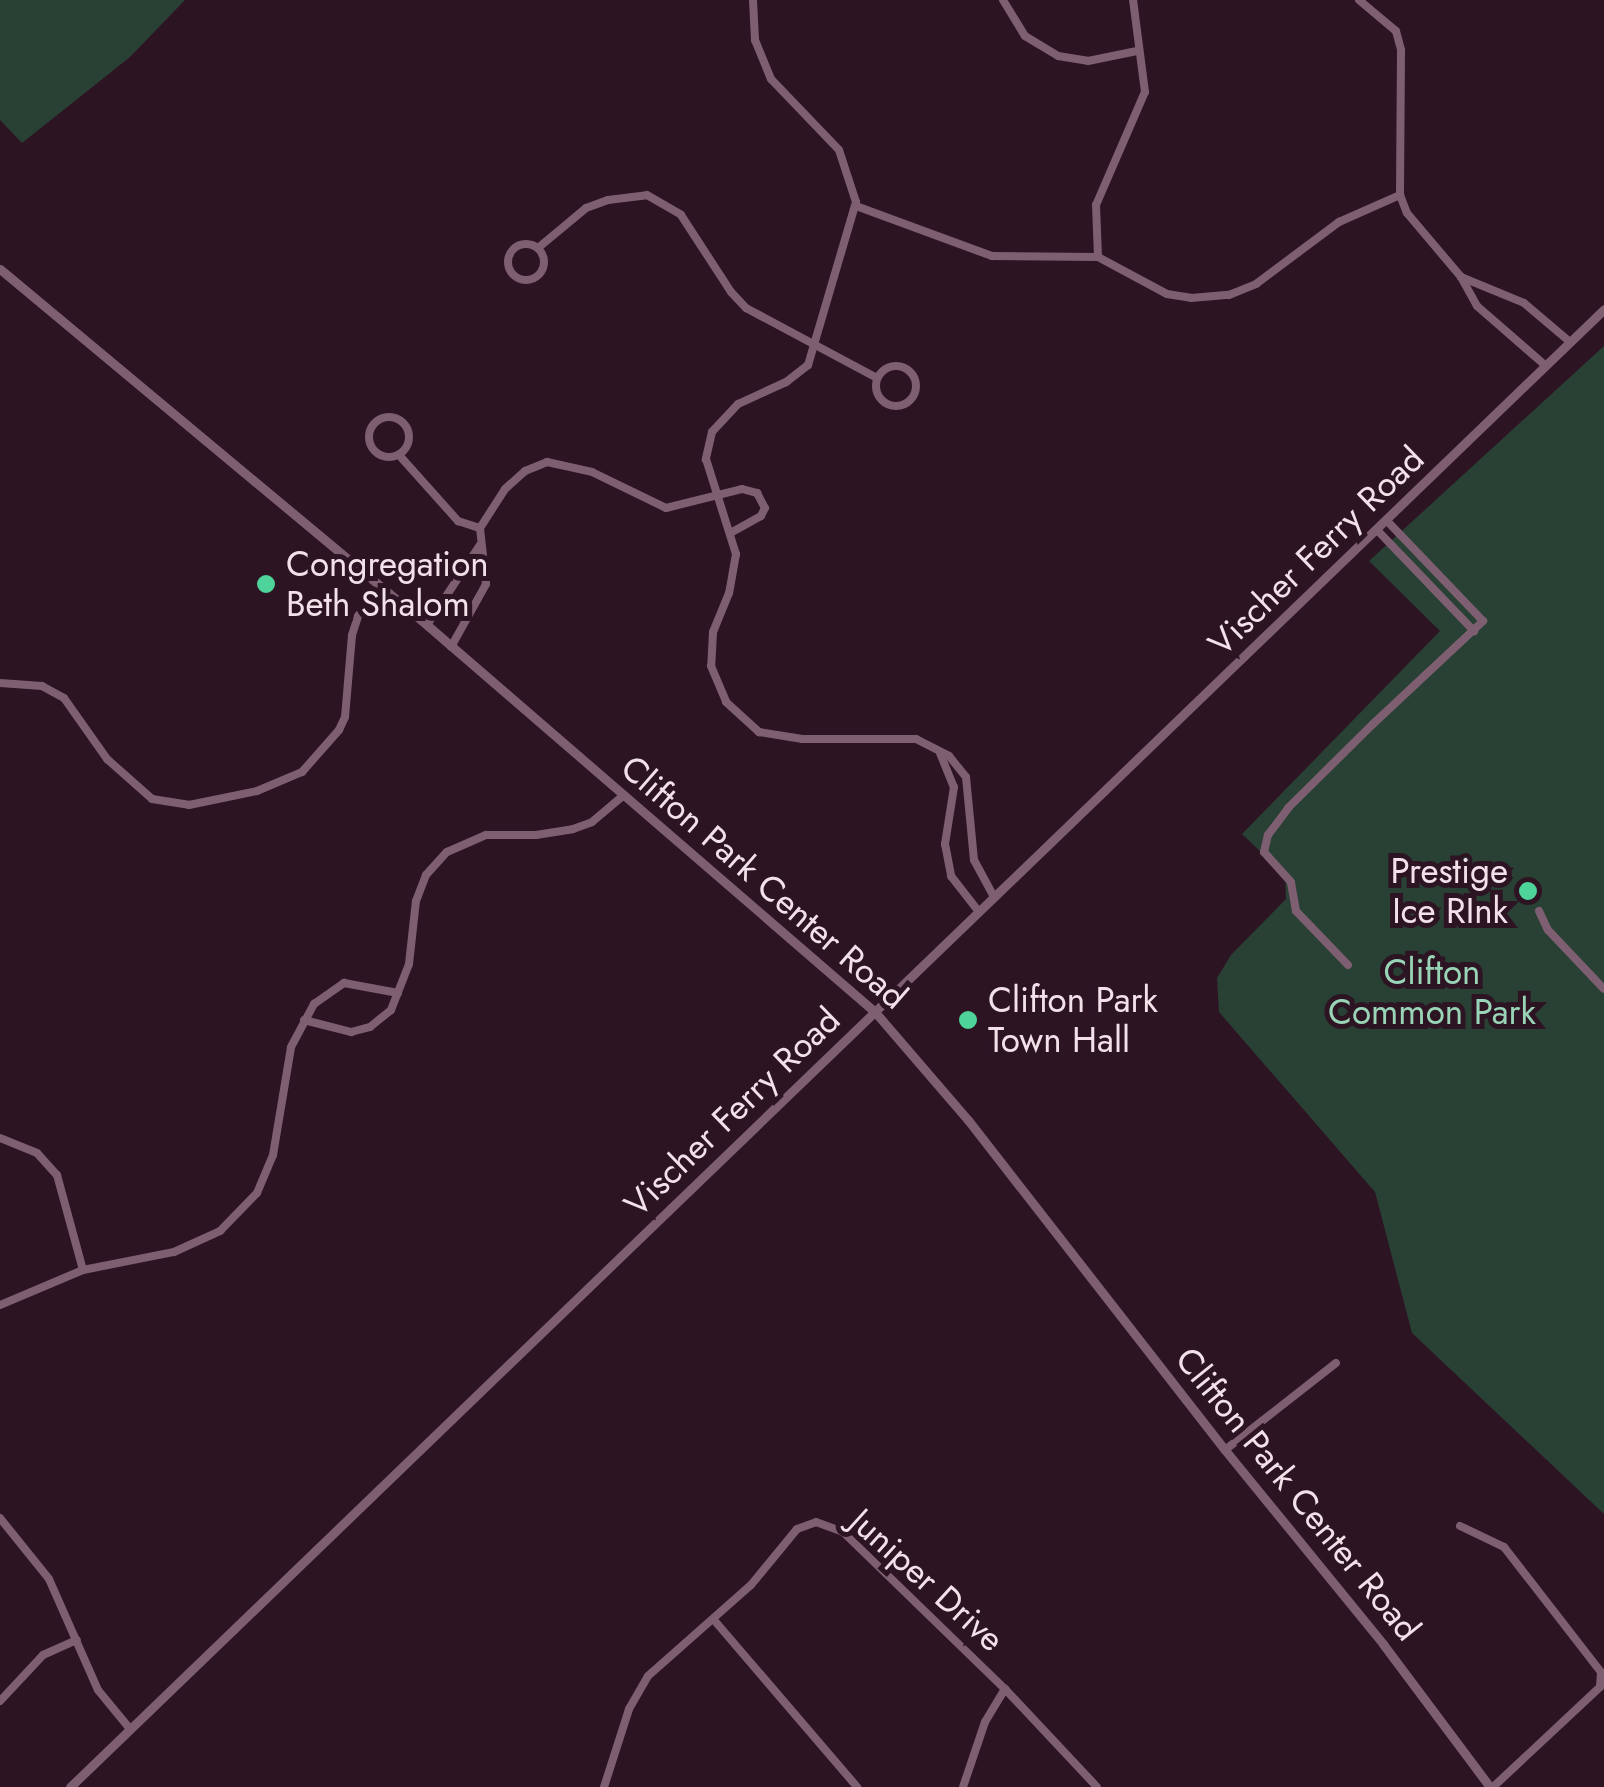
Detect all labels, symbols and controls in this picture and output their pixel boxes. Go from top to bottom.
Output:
street label: Vischer Ferry Road [1200,438,1432,664]
place label: Congregation Beth Shalom [286,543,489,625]
marker: Congregation Beth Shalom [255,573,277,595]
street label: Clifton Park Center Road [612,746,916,1018]
place label: Prestige Ice RInk [1390,850,1508,932]
marker: Prestige Ice RInk [1517,880,1539,902]
park label: Clifton Common Park [1328,951,1536,1033]
place label: Clifton Park Town Hall [988,979,1158,1061]
street label: Vischer Ferry Road [616,999,848,1225]
marker: Clifton Park Town Hall [957,1009,979,1031]
street label: Clifton Park Center Road [1167,1339,1429,1649]
street label: Juniper Drive [841,1500,1013,1660]

